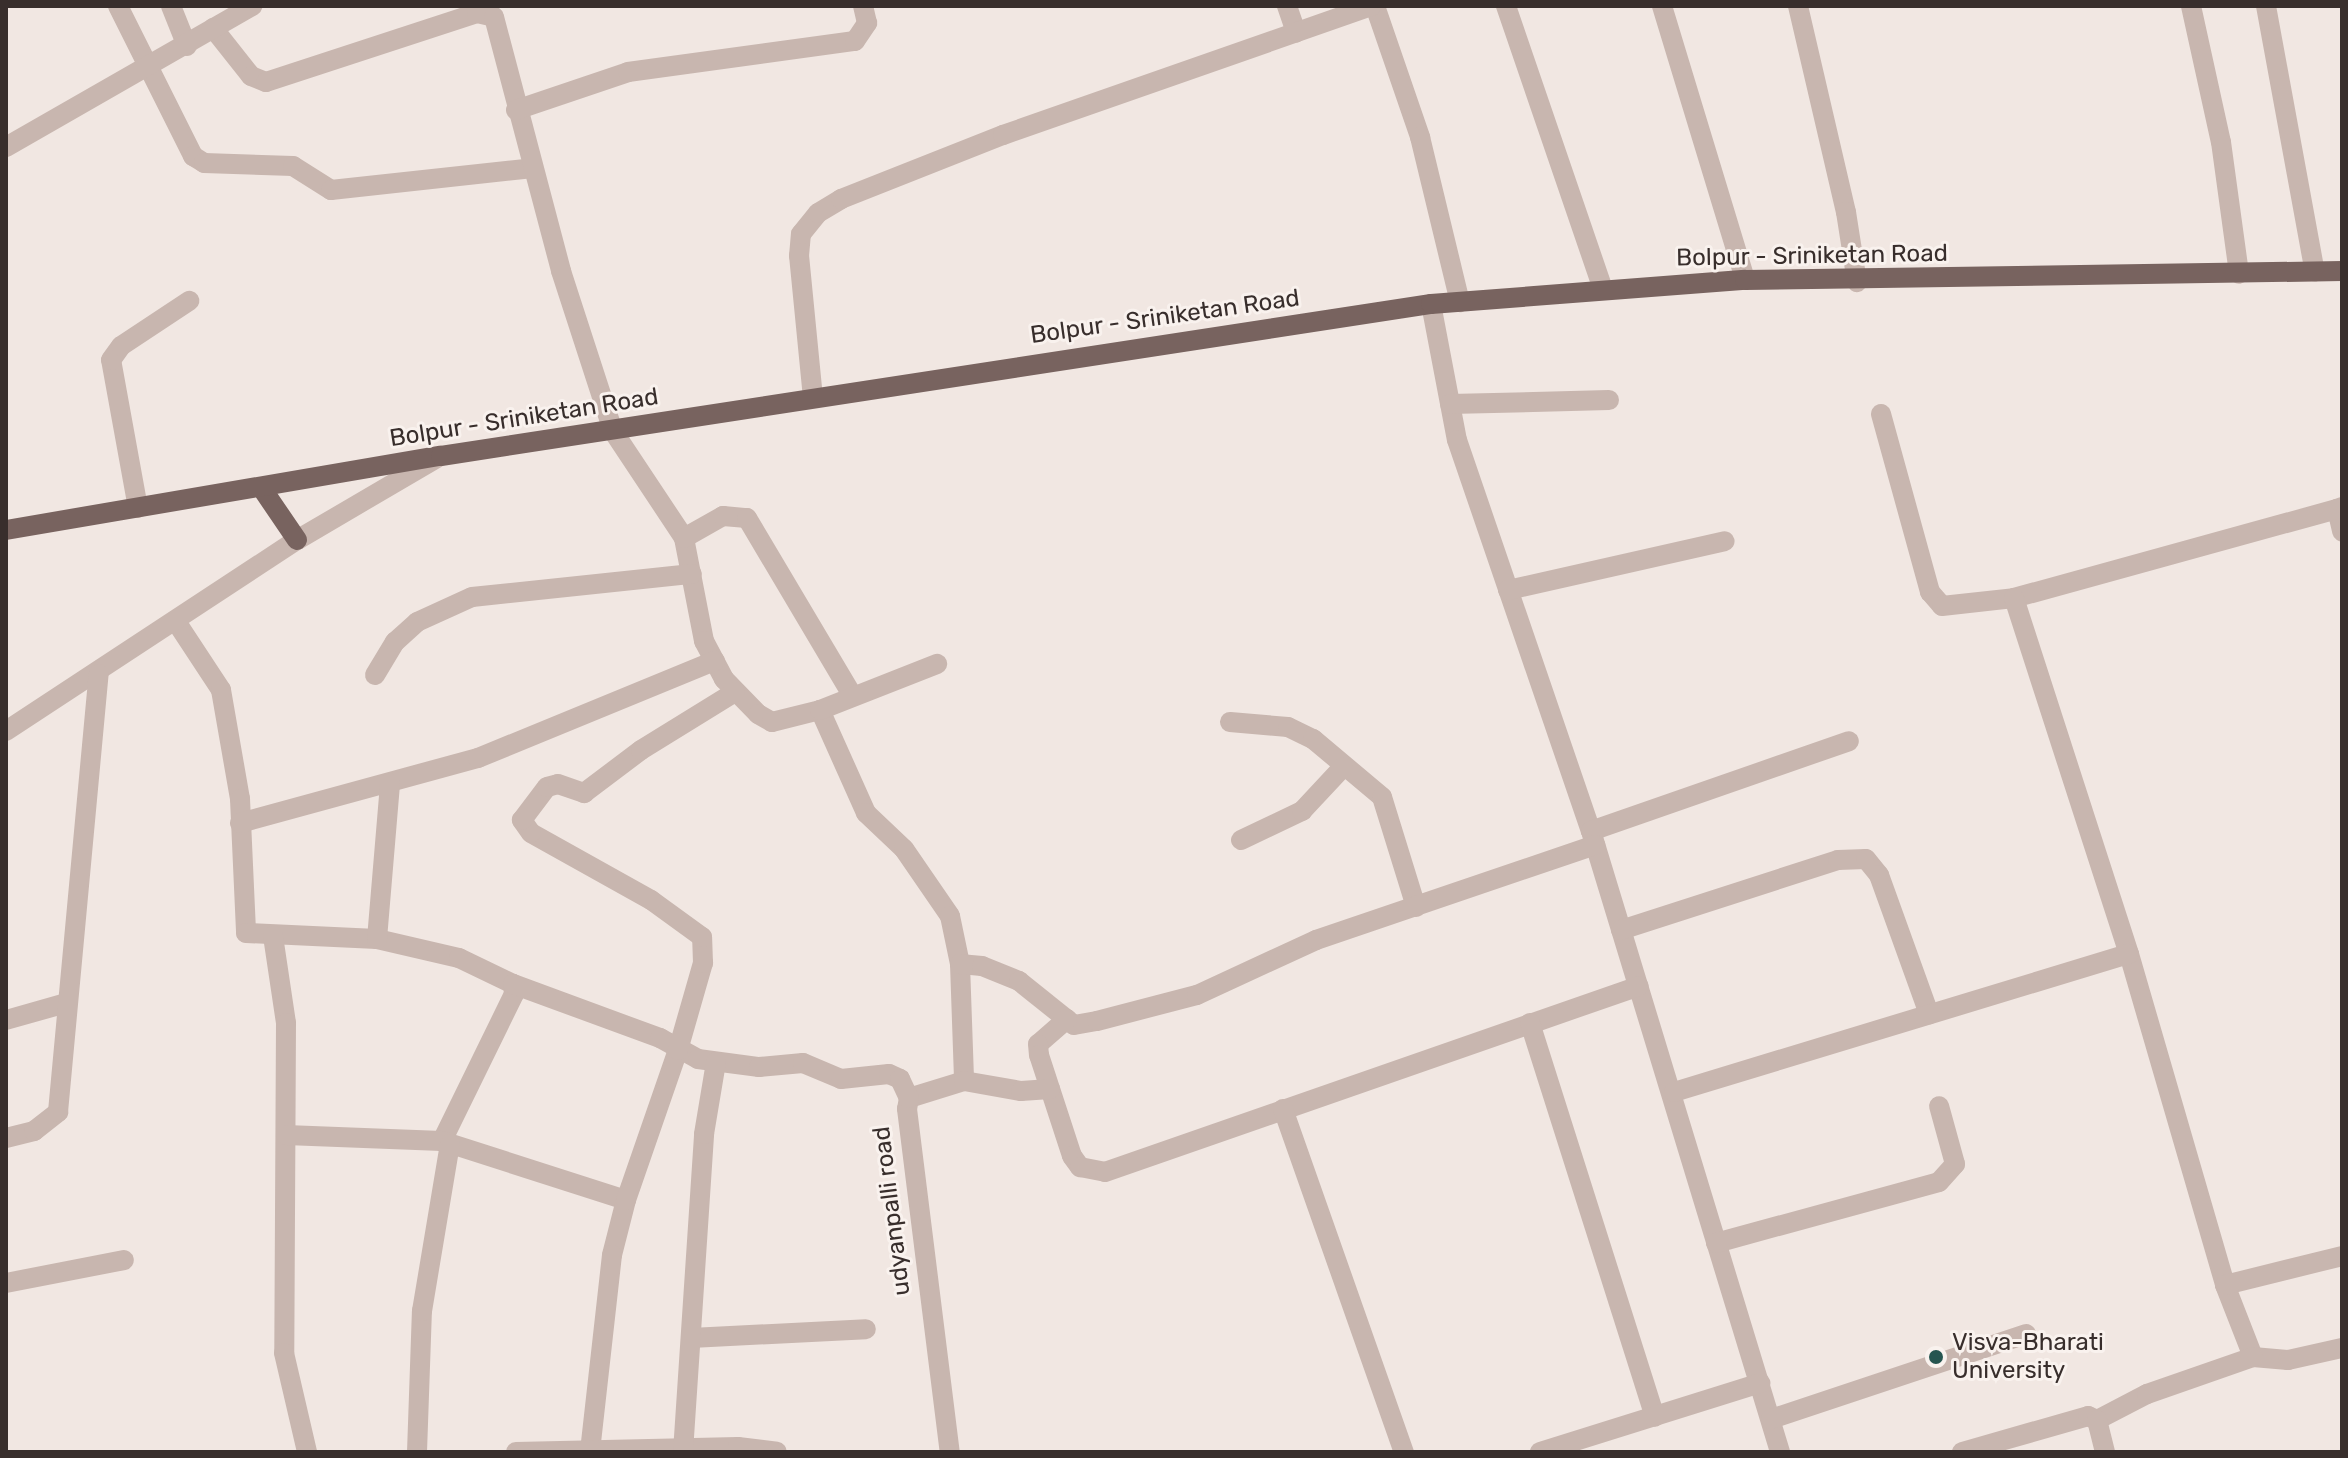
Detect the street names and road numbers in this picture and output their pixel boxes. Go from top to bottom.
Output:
street label: Bolpur - Sriniketan Road [1676,239,1948,273]
street label: Bolpur - Sriniketan Road [1028,284,1302,350]
street label: Bolpur - Sriniketan Road [387,382,661,454]
street label: udyanpalli road [867,1125,917,1297]

